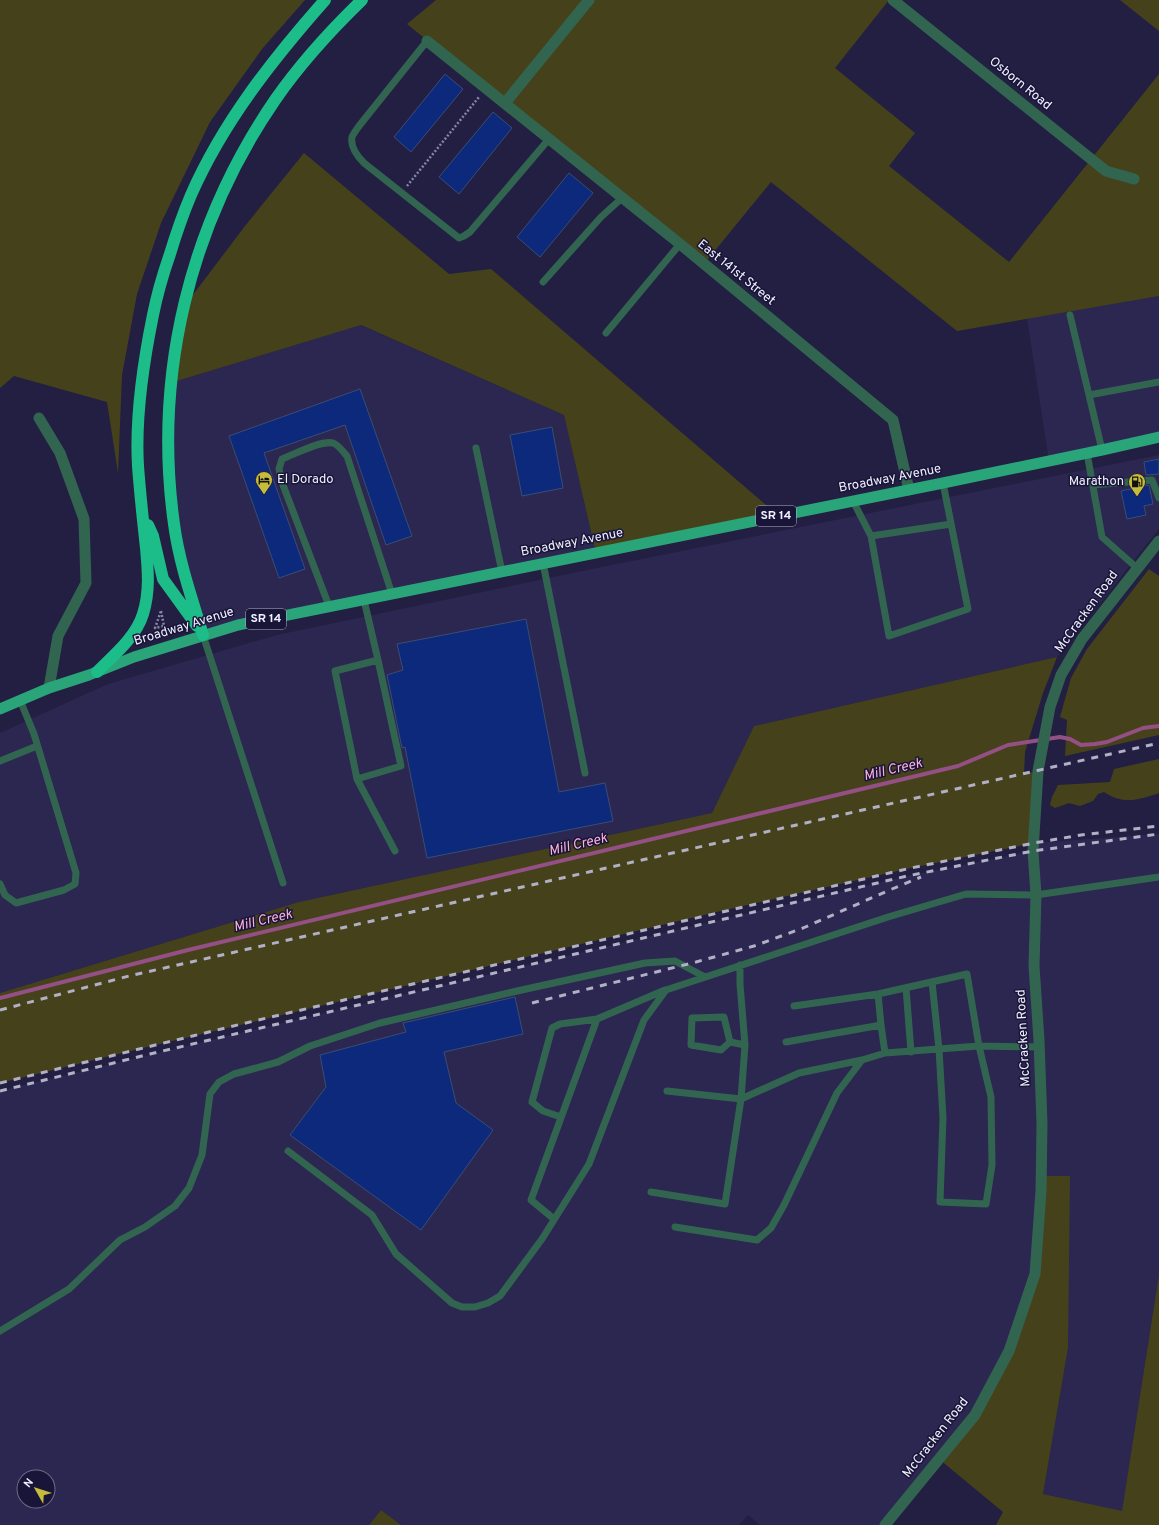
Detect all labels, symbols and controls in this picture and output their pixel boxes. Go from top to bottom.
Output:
street label: Osborn Road [986,54,1054,114]
street label: East 141st Street [694,237,778,309]
street label: Broadway Avenue [837,461,943,497]
hotel icon: El Dorado [254,470,274,495]
place label: El Dorado [277,472,334,488]
fuel station icon: Marathon [1127,472,1147,497]
place label: Marathon [1069,474,1124,490]
road number: SR 14 [756,506,796,526]
street label: Broadway Avenue [519,525,625,561]
street label: McCracken Road [1052,568,1122,656]
street label: Broadway Avenue [132,604,236,650]
road number: SR 14 [246,609,286,629]
water label: Mill Creek [862,755,925,785]
water label: Mill Creek [547,830,610,860]
water label: Mill Creek [232,906,295,936]
street label: McCracken Road [1013,989,1035,1087]
street label: McCracken Road [900,1395,972,1481]
north arrow [16,1469,56,1509]
text: N [21,1476,37,1491]

